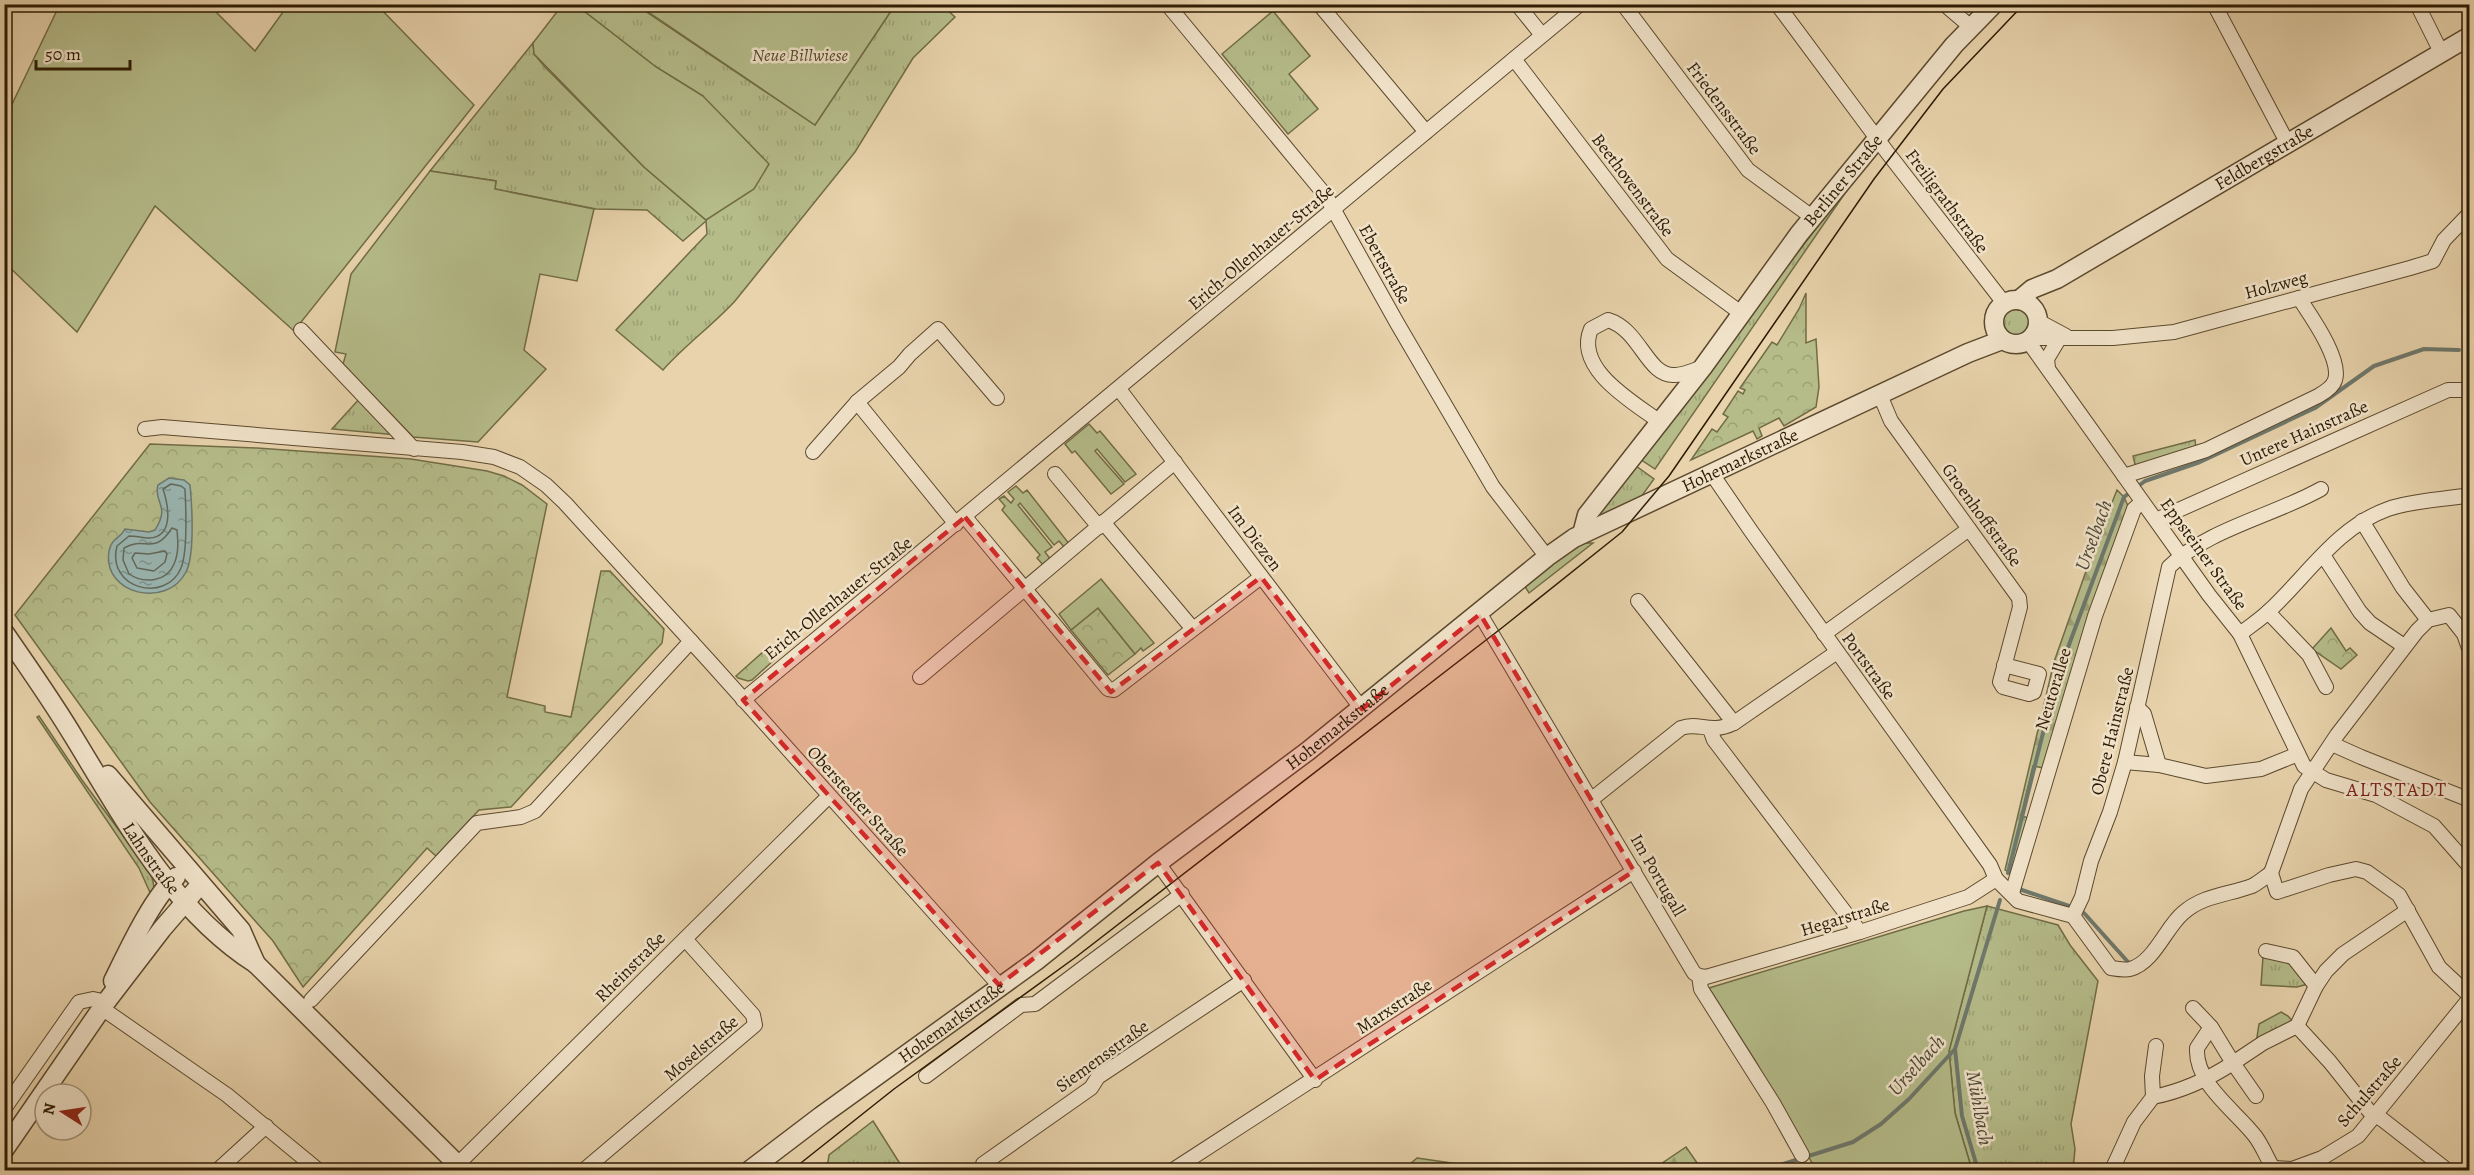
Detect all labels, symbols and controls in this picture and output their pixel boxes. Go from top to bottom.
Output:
scale bar [36,33,130,71]
text: 50 m [45,42,81,66]
park label: Neue Billwiese [752,43,849,67]
street label: Friedensstraße [1681,57,1767,159]
street label: Feldbergstraße [2210,119,2318,196]
street label: Beethovenstraße [1586,128,1680,242]
street label: Berliner Straße [1798,129,1888,232]
street label: Freiligrathstraße [1900,144,1994,258]
street label: Erich-Ollenhauer-Straße [1183,179,1339,315]
street label: Ebertstraße [1353,220,1417,308]
street label: Holzweg [2242,265,2310,305]
street label: Untere Hainstraße [2236,394,2372,472]
street label: Hohemarkstraße [1678,422,1802,498]
street label: Groenhoffstraße [1936,459,2028,571]
street label: Eppsteiner Straße [2155,493,2253,615]
water label: Urselbach [2068,496,2119,574]
street label: Im Diezen [1222,500,1288,576]
street label: Erich-Ollenhauer-Straße [759,531,917,665]
street label: Portstraße [1836,627,1902,705]
street label: Neutorallee [2029,645,2077,733]
street label: Obere Hainstraße [2084,664,2140,798]
street label: Hohemarkstraße [1281,678,1394,776]
street label: Oberstedter Straße [802,740,914,862]
district label: ALTSTADT [2345,776,2448,803]
street label: Lahnstraße [117,817,185,900]
street label: Im Portugall [1625,829,1692,921]
street label: Hegarstraße [1797,892,1893,942]
street label: Rheinstraße [590,927,670,1007]
street label: Marxstraße [1351,973,1437,1039]
street label: Hohemarkstraße [893,975,1010,1069]
street label: Moselstraße [659,1010,743,1086]
street label: Siemensstraße [1051,1014,1153,1098]
water label: Urselbach [1882,1029,1951,1102]
street label: Schulstraße [2331,1050,2407,1132]
water label: Mühlbach [1960,1069,1999,1148]
north arrow [33,1082,93,1142]
text: N [37,1101,61,1117]

